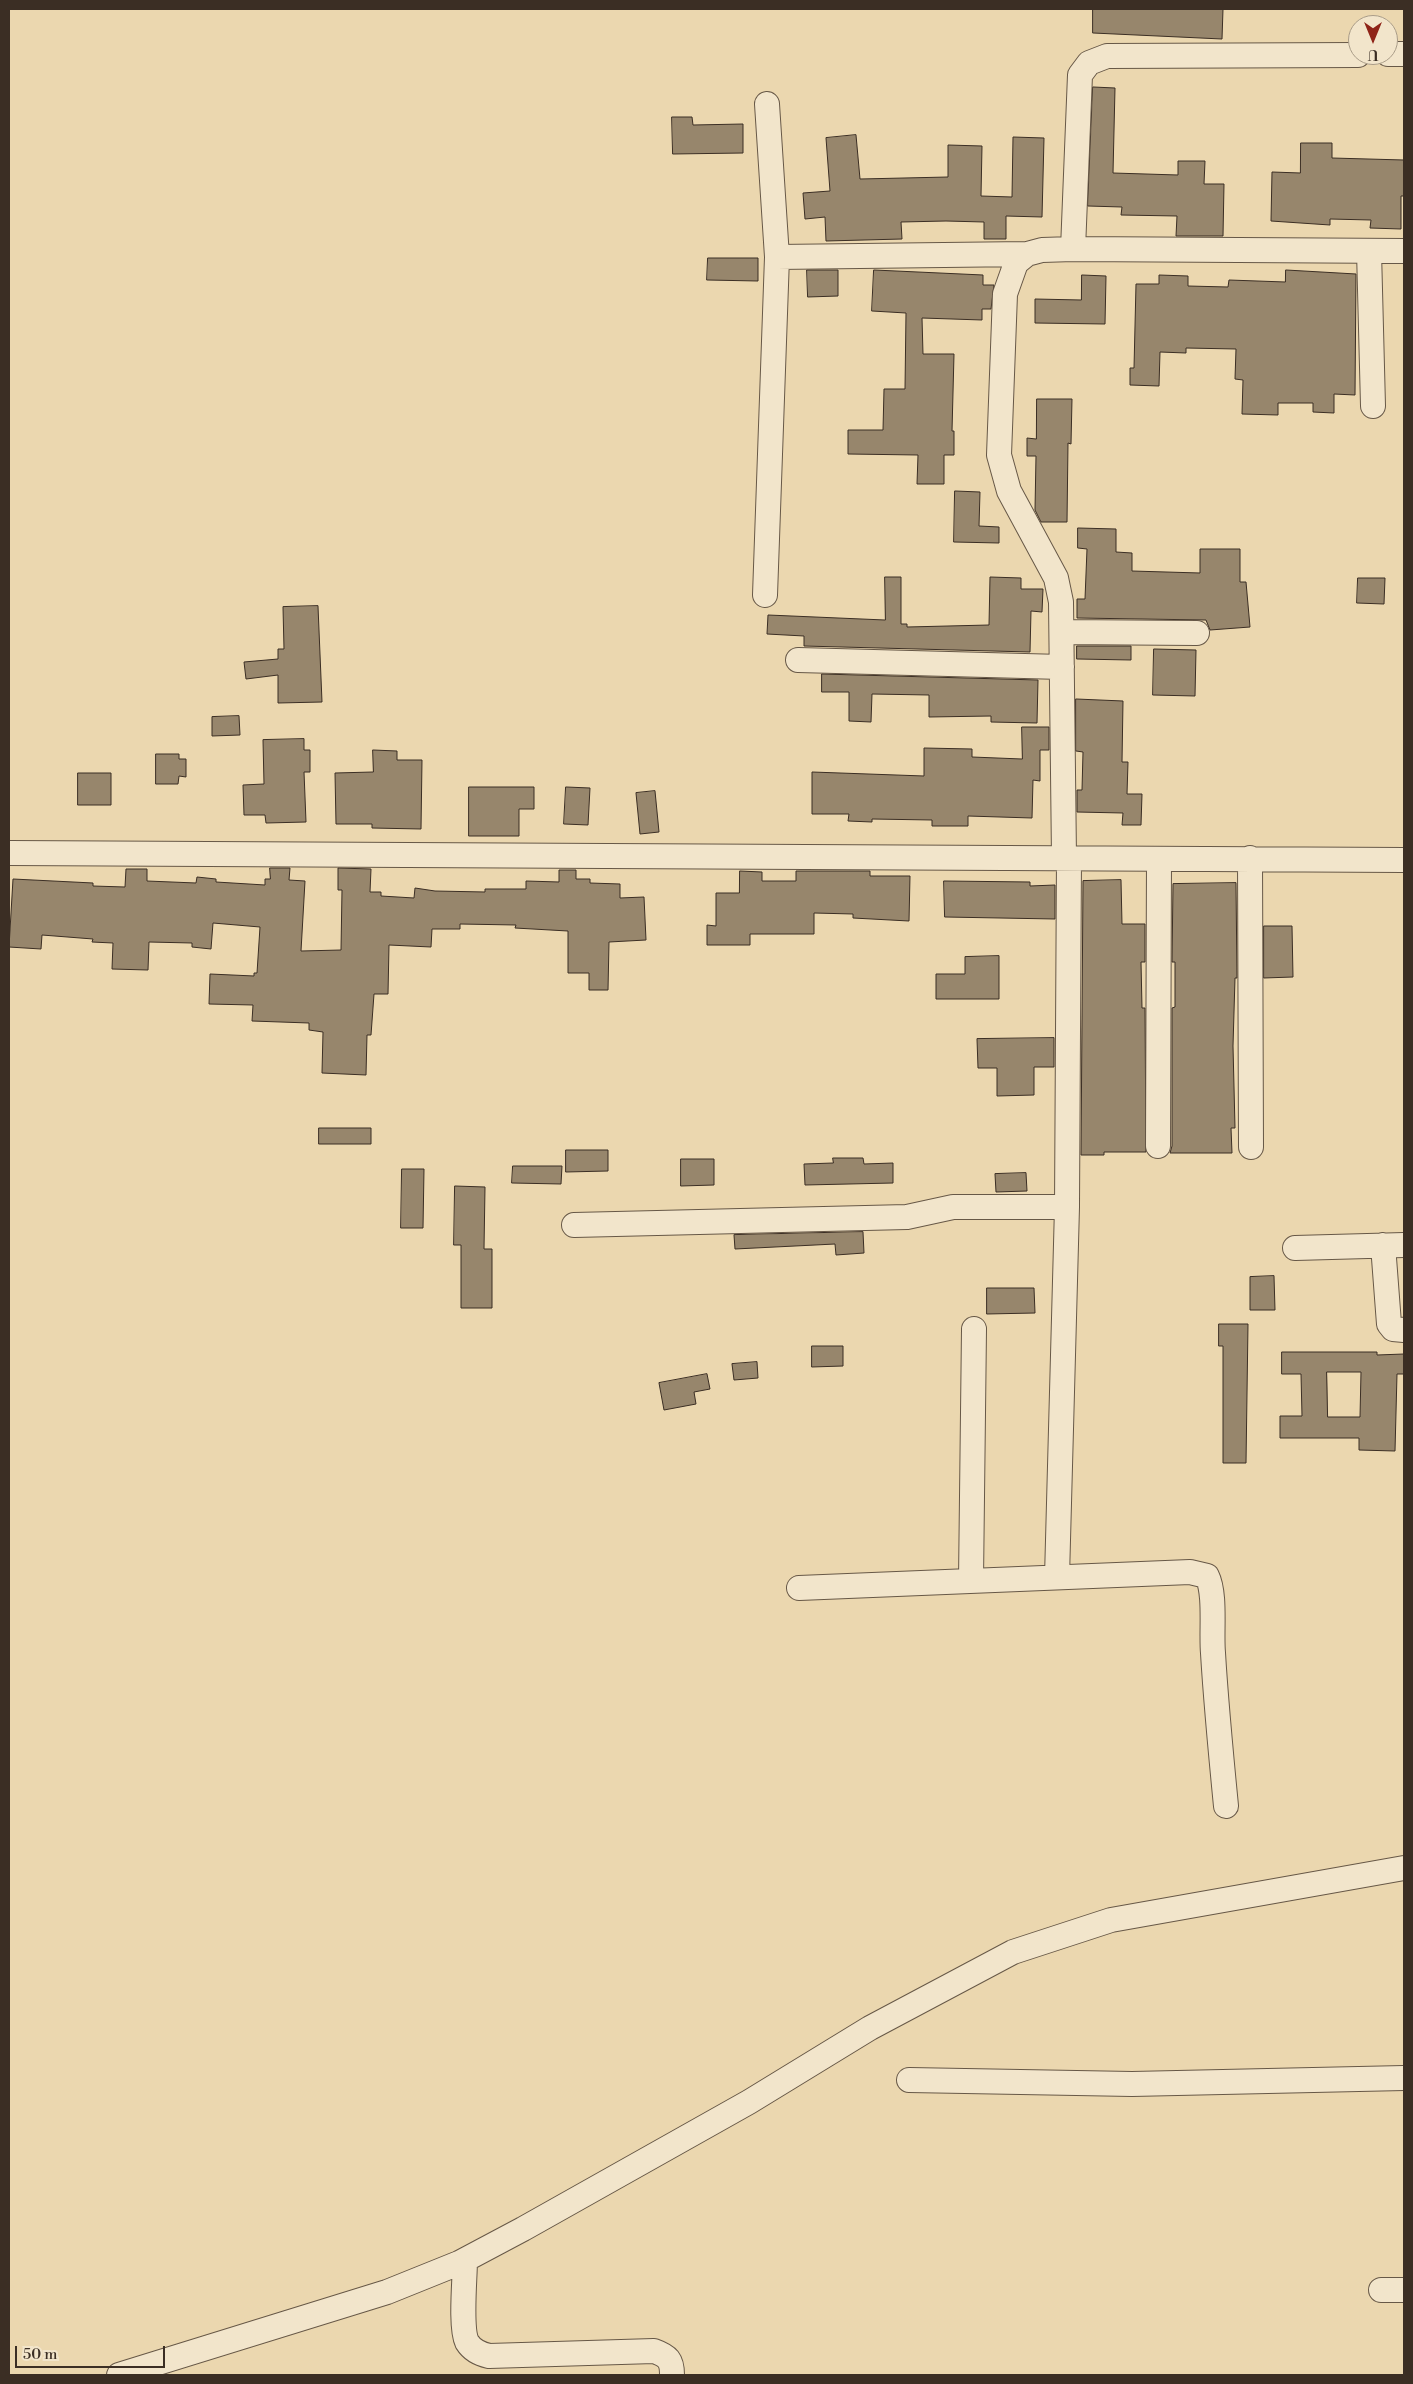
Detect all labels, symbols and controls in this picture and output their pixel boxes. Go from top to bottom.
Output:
north arrow [1348,15,1398,65]
text: U [1368,45,1378,63]
scale bar [18,2336,168,2368]
text: 50 m [23,2345,57,2364]

